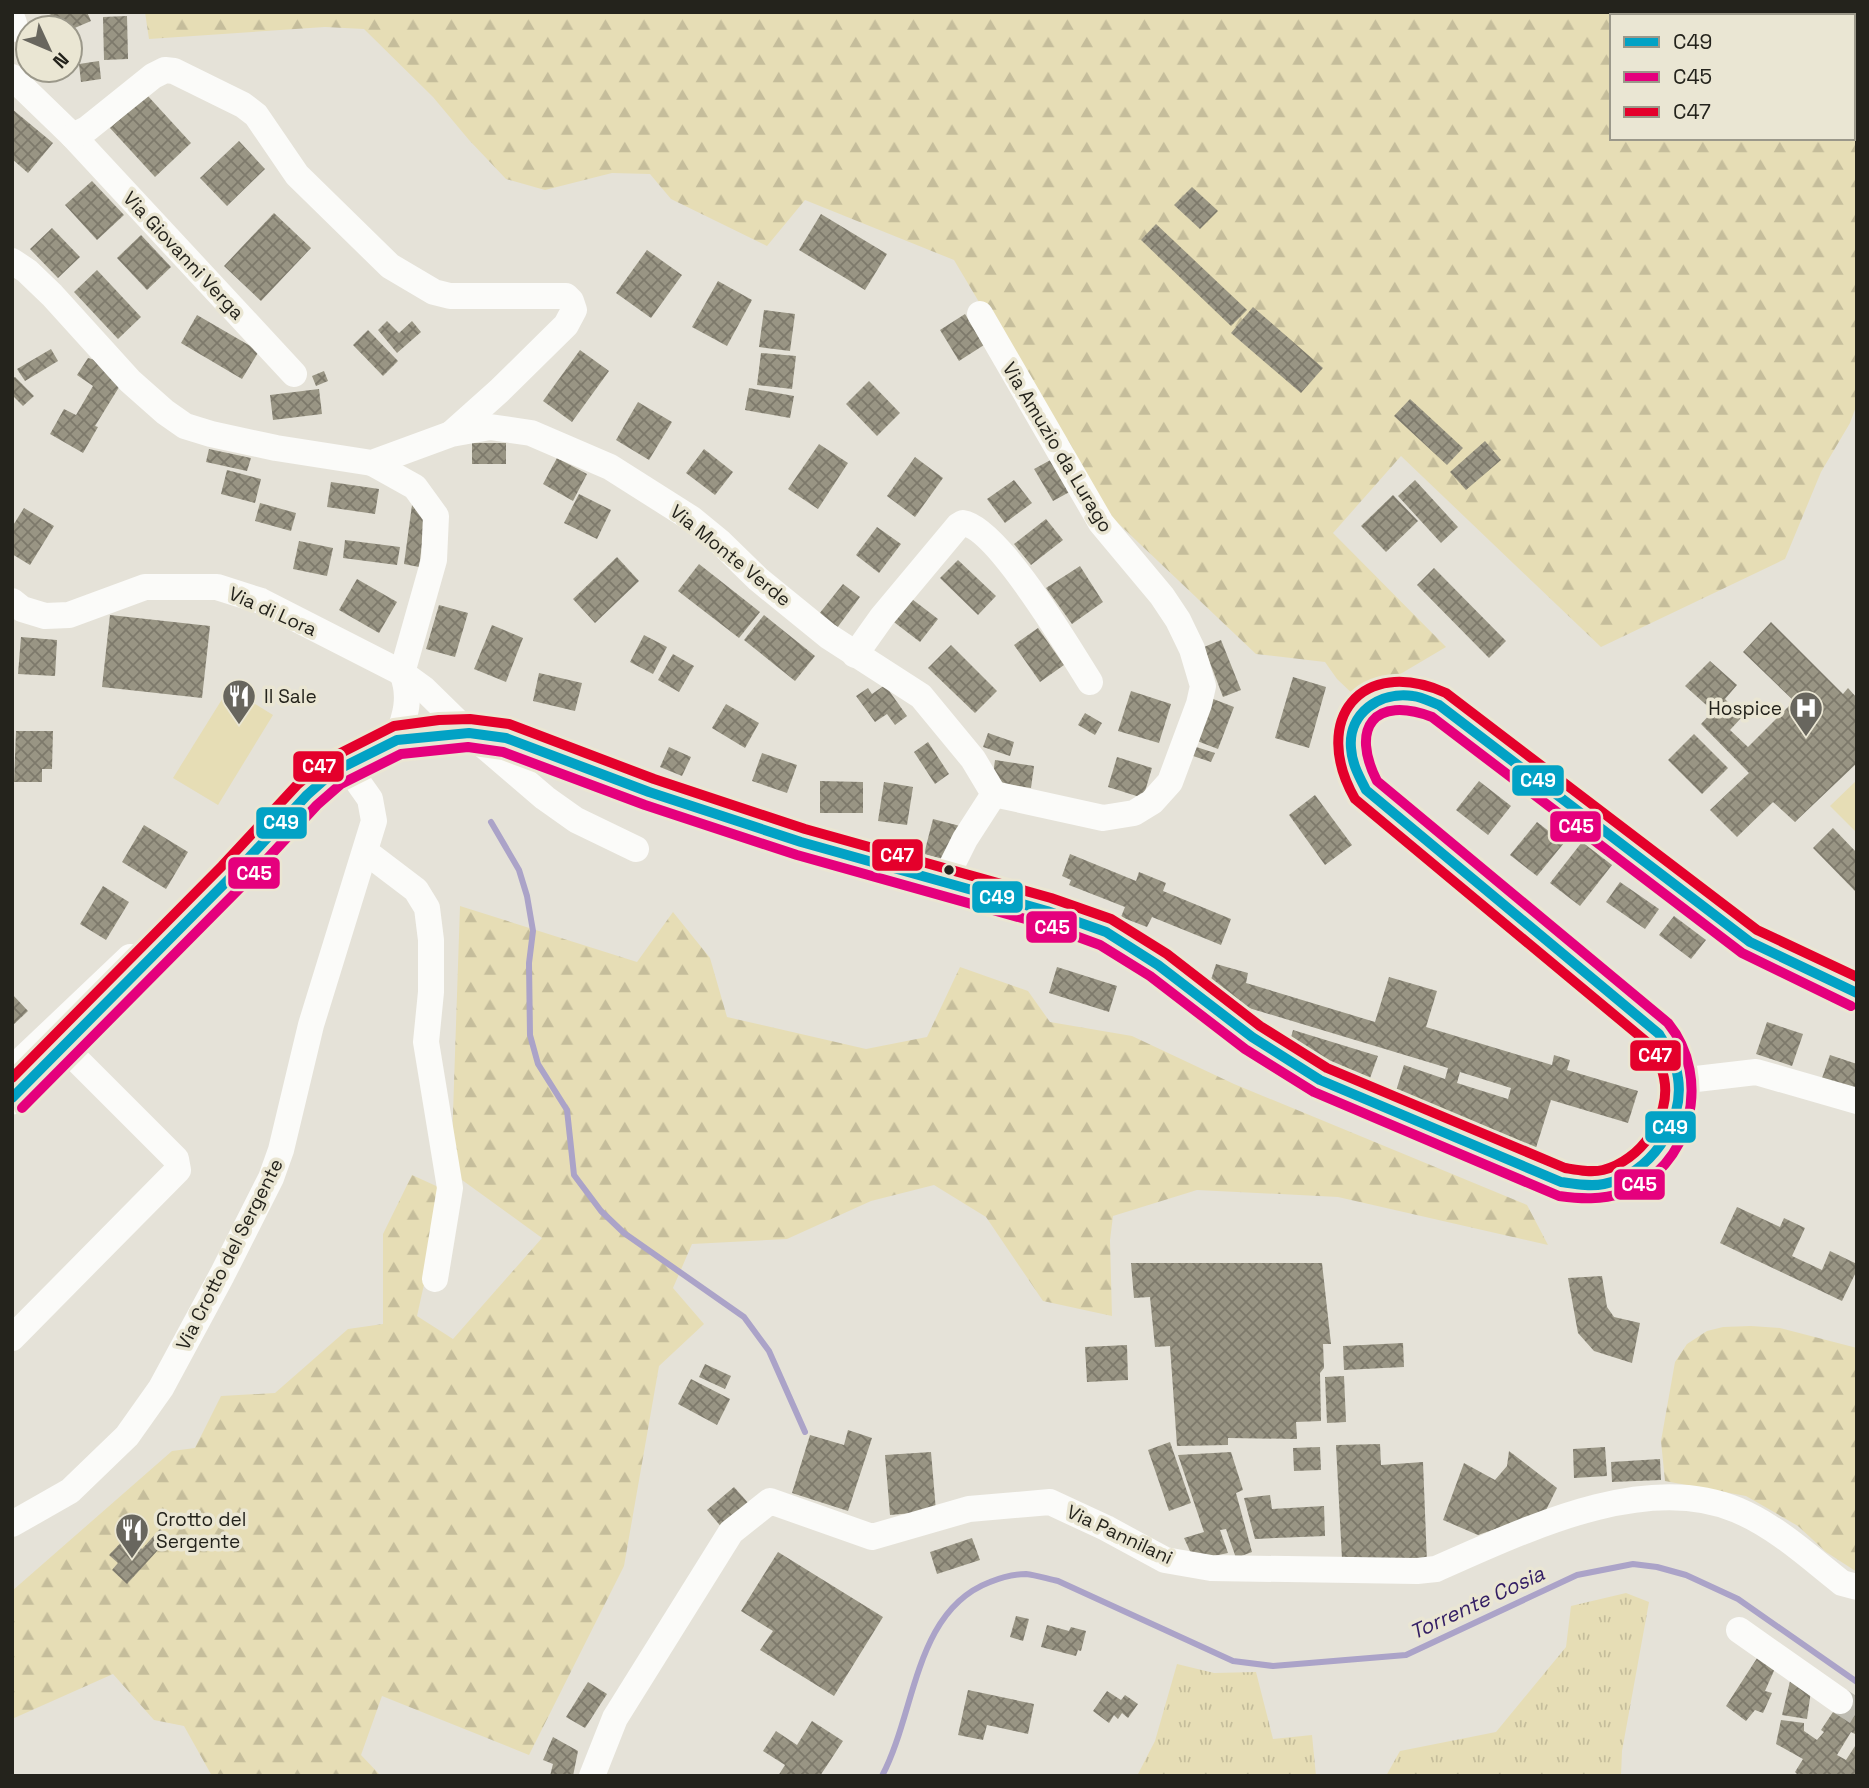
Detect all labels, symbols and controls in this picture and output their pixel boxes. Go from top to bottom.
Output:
north arrow [14,14,84,84]
legend [1610,14,1855,140]
text: C49 [1673,28,1712,55]
text: N [47,47,74,74]
text: C45 [1673,63,1712,90]
text: C47 [1673,98,1711,125]
street label: Via Giovanni Verga [118,186,250,325]
street label: Via Amuzio da Lurago [997,358,1118,537]
street label: Via Monte Verde [665,499,796,612]
street label: Via di Lora [225,581,321,642]
restaurant icon: Il Sale [220,677,258,726]
place label: Il Sale [264,684,317,709]
hospital icon: Hospice [1787,689,1825,738]
place label: Hospice [1708,696,1782,721]
line badge: C47 [292,750,345,783]
text: C47 [302,754,336,779]
line badge: C49 [1511,764,1565,797]
text: C49 [1520,768,1556,793]
line badge: C49 [255,806,308,840]
text: C49 [263,810,299,835]
line badge: C45 [1549,810,1602,843]
text: C45 [1558,814,1594,839]
line badge: C47 [871,838,924,872]
text: C47 [880,843,914,868]
line badge: C45 [227,856,281,890]
text: C45 [236,861,272,886]
unlabelled marker [942,863,956,877]
line badge: C49 [971,880,1024,914]
text: C49 [979,885,1015,910]
line badge: C45 [1025,910,1078,944]
text: C45 [1034,915,1070,940]
line badge: C47 [1629,1039,1682,1072]
text: C47 [1638,1043,1672,1068]
line badge: C49 [1644,1110,1697,1144]
text: C49 [1652,1115,1688,1140]
street label: Via Crotto del Sergente [170,1154,289,1354]
line badge: C45 [1613,1168,1666,1201]
text: C45 [1621,1172,1657,1197]
street label: Via Pannilani [1063,1499,1177,1570]
place label: Crotto del Sergente [156,1507,246,1554]
restaurant icon: Crotto del Sergente [113,1511,151,1560]
water label: Torrente Cosia [1405,1559,1549,1646]

